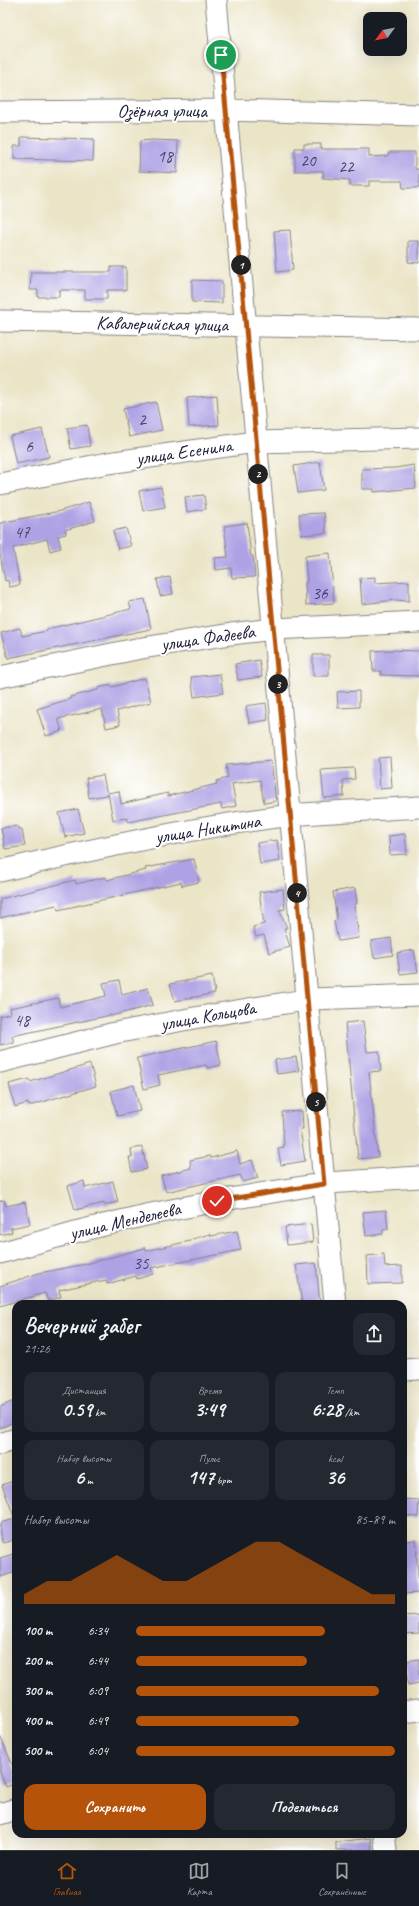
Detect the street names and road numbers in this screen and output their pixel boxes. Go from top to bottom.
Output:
street label: Озёрная улица [117,99,208,123]
street label: Кавалерийская улица [96,311,230,337]
street label: улица Есенина [134,433,236,471]
street label: улица Фадеева [159,619,258,657]
street label: улица Никитина [153,809,264,849]
street label: улица Кольцова [158,995,259,1036]
street label: улица Менделеева [66,1196,184,1246]

